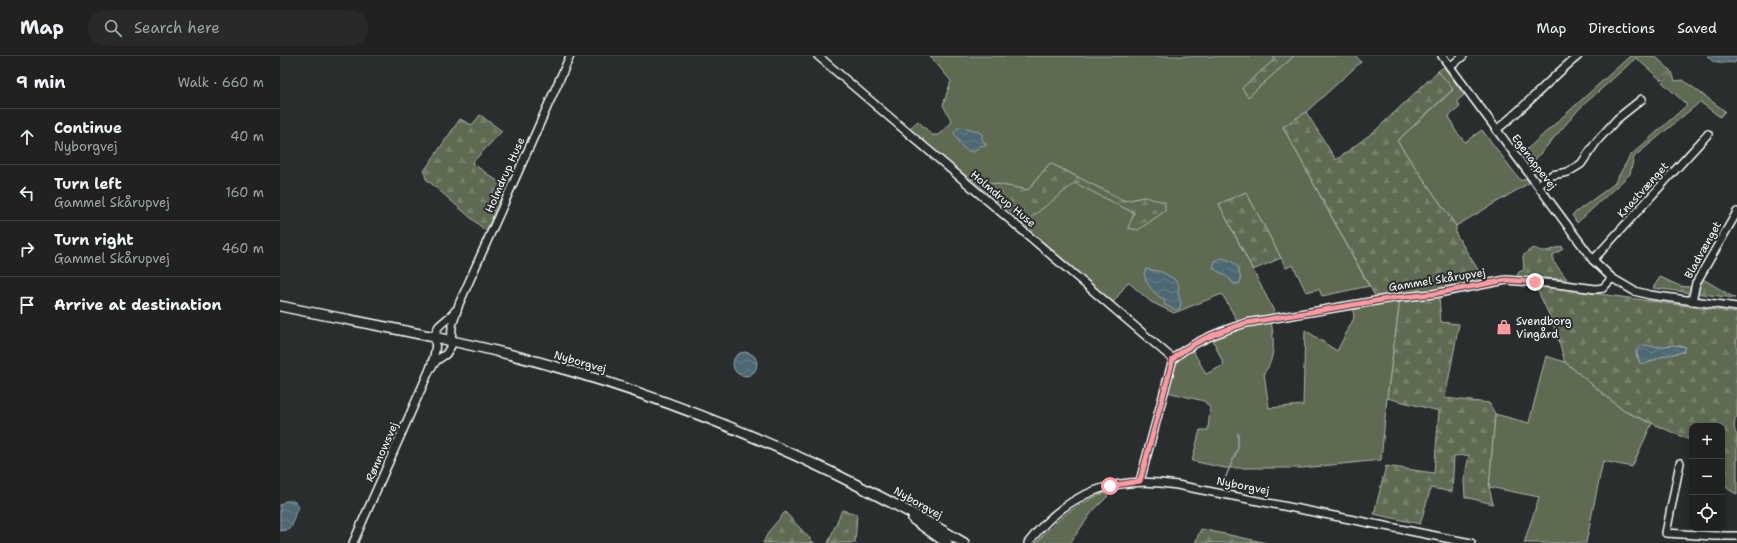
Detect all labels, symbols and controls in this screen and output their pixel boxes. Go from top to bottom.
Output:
search box [88,10,368,46]
text: Map [20,15,64,40]
icon: search [102,17,124,39]
text: Search here [134,18,220,38]
text: Map [1537,19,1567,37]
text: Directions [1589,19,1655,37]
text: Saved [1677,19,1717,37]
text: 9 min [16,71,66,93]
text: Walk · 660 m [178,74,264,91]
text: Continue [54,118,122,138]
icon: ahead [16,126,38,148]
text: 40 m [230,128,264,145]
street label: Egenappevej [1508,131,1560,193]
street label: Holmdrup Huse [482,135,528,215]
text: Nyborgvej [54,138,117,155]
street label: Knastvænget [1614,159,1672,221]
street label: Holmdrup Huse [967,167,1039,231]
text: Turn left [54,174,122,194]
icon: left [16,182,38,204]
text: 160 m [226,184,264,201]
text: Gammel Skårupvej [54,194,170,211]
street label: Bladvænget [1681,218,1725,281]
text: Turn right [54,230,134,250]
icon: right [16,238,38,260]
text: 460 m [222,240,264,257]
text: Gammel Skårupvej [54,250,170,267]
street label: Gammel Skårupvej [1387,265,1487,295]
route end [1526,273,1544,291]
icon: arrive [16,294,38,316]
text: Arrive at destination [54,295,222,315]
place label: Svendborg Vingård [1516,314,1572,342]
shop icon: Svendborg Vingård [1495,318,1513,336]
street label: Nyborgvej [552,347,608,377]
street label: Rønnowsvej [362,420,402,484]
map controls [1689,423,1725,531]
button: + [1689,423,1725,459]
button: − [1689,459,1725,495]
street label: Nyborgvej [1215,474,1271,498]
route start [1101,477,1119,495]
street label: Nyborgvej [891,483,945,523]
button: locate [1689,495,1725,531]

